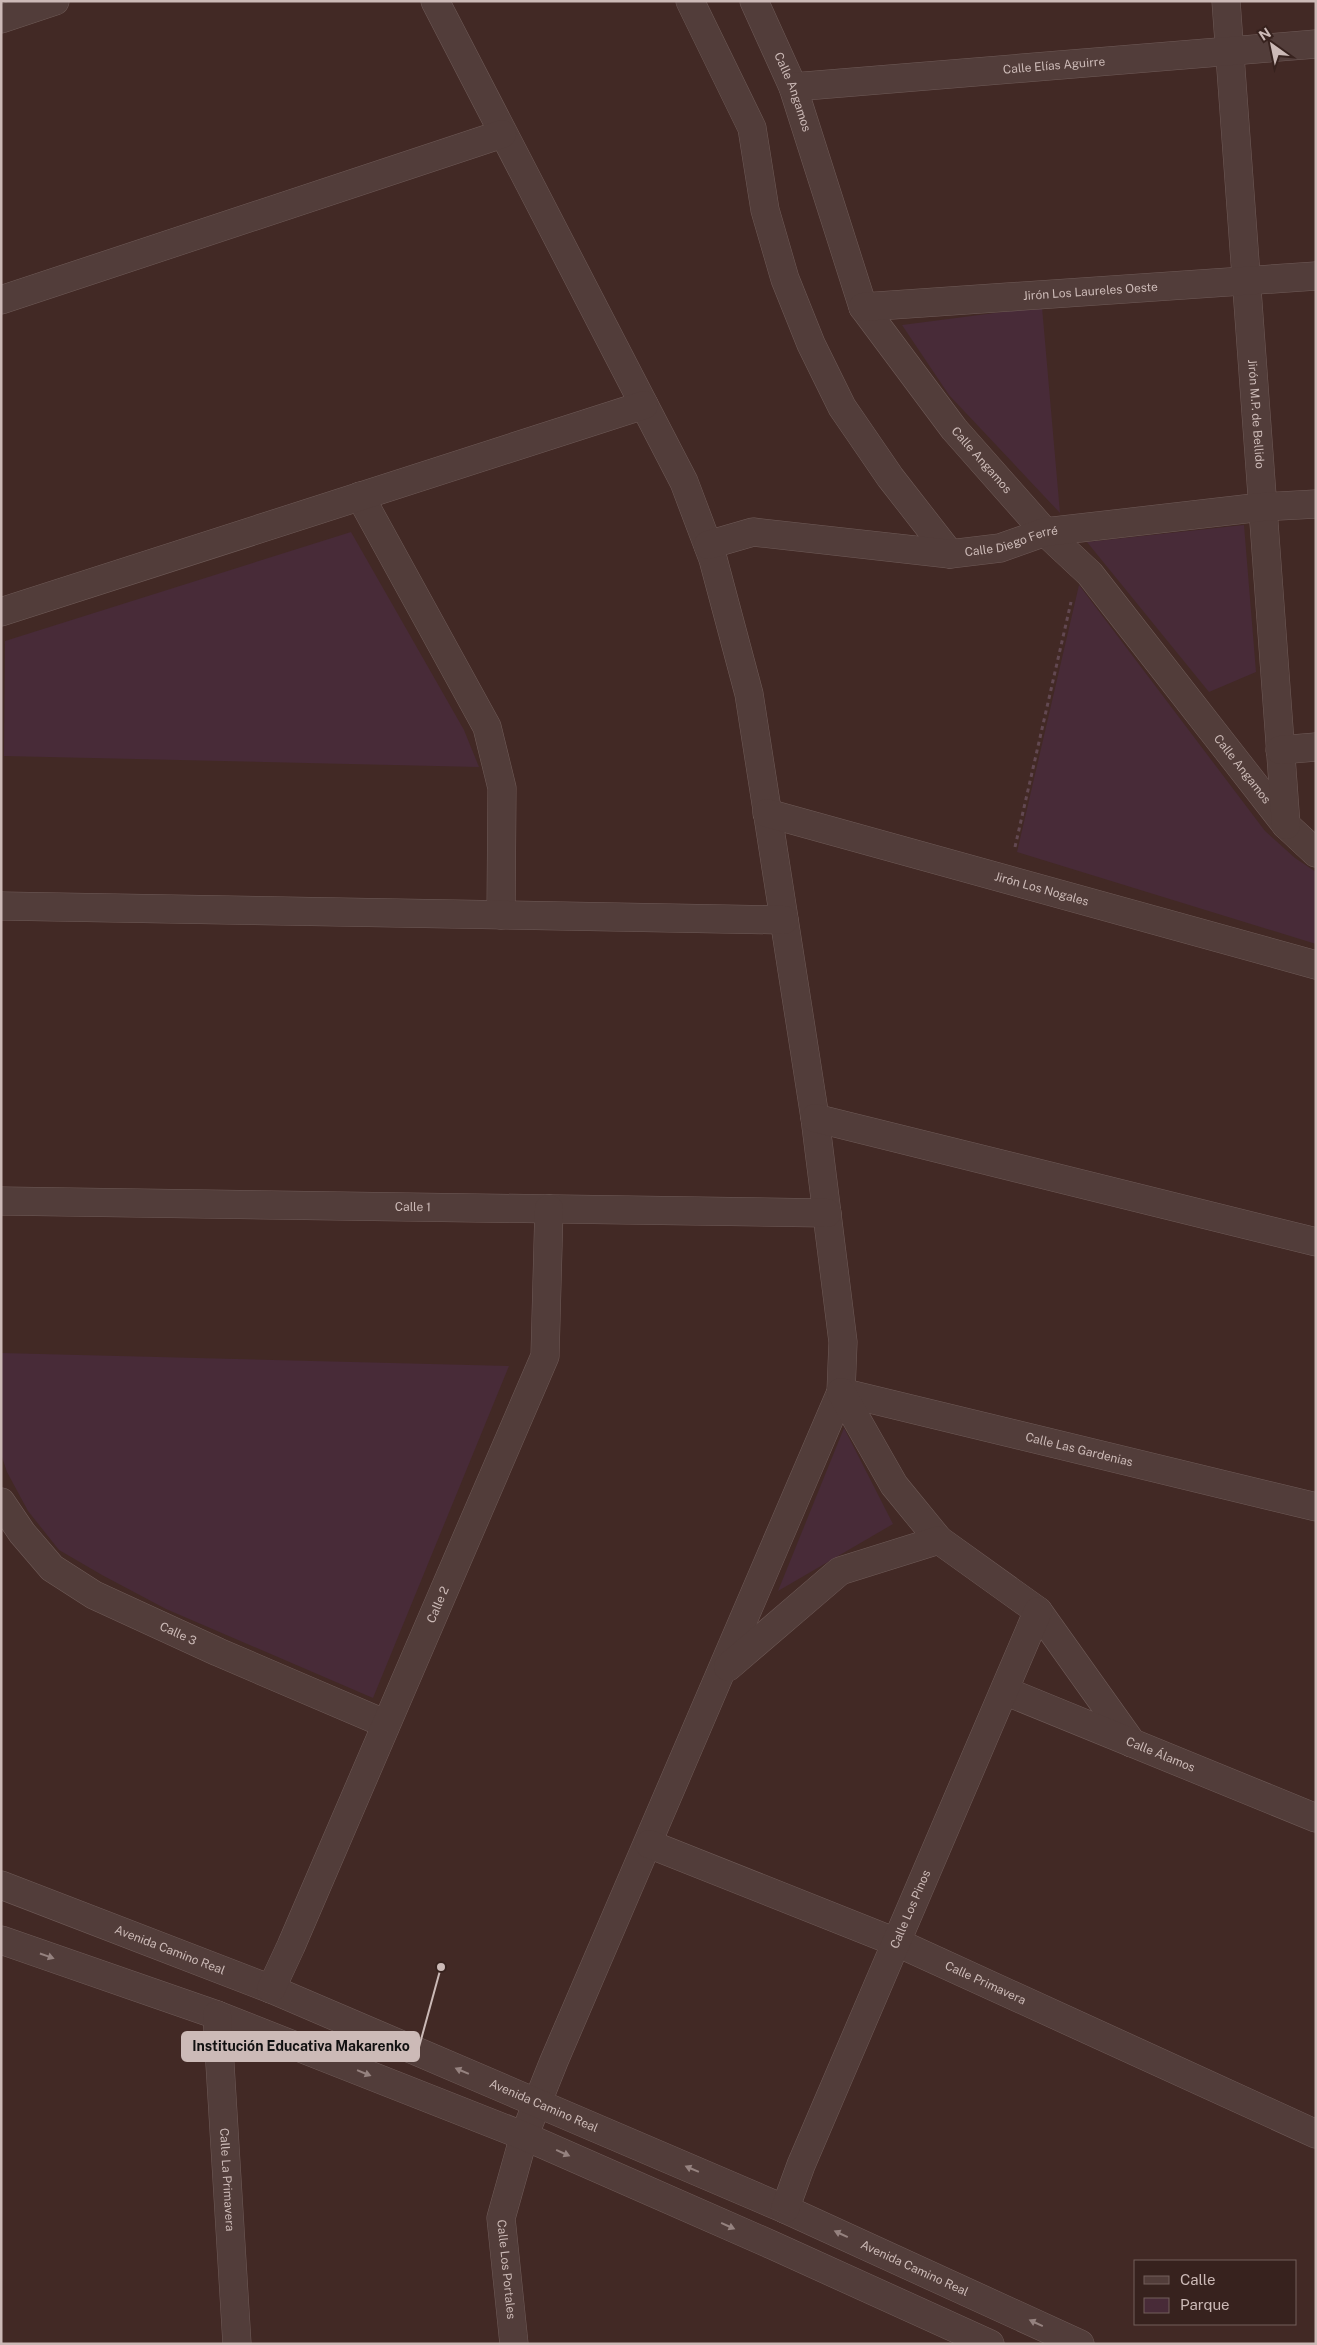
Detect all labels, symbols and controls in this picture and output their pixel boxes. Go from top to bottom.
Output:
north arrow [1247,20,1297,70]
text: N [1256,24,1274,44]
street label: Calle Angamos [771,50,814,133]
street label: Calle Elías Aguirre [1002,54,1106,77]
street label: Jirón Los Laureles Oeste [1023,280,1159,303]
street label: Jirón M.P. de Bellido [1245,359,1267,469]
street label: Calle Angamos [948,424,1015,496]
street label: Calle Diego Ferré [964,524,1059,559]
street label: Calle Angamos [1211,732,1274,806]
street label: Jirón Los Nogales [993,869,1090,909]
street label: Calle 1 [395,1200,431,1214]
street label: Calle Las Gardenias [1024,1430,1134,1469]
street label: Calle 2 [424,1584,452,1625]
street label: Calle 3 [157,1619,199,1648]
street label: Calle Álamos [1124,1734,1197,1775]
street label: Calle Los Pinos [887,1868,933,1951]
street label: Avenida Camino Real [113,1922,227,1978]
one-way arrow [40,1953,55,1960]
street label: Calle Primavera [943,1958,1028,2007]
callout: Institución Educativa Makarenko [182,2032,419,2061]
text: Institución Educativa Makarenko [192,2038,410,2054]
one-way arrow [455,2066,469,2074]
one-way arrow [357,2069,372,2077]
street label: Avenida Camino Real [487,2076,601,2135]
street label: Calle La Primavera [217,2128,237,2232]
one-way arrow [556,2150,570,2158]
one-way arrow [685,2164,699,2172]
street label: Calle Los Portales [494,2219,518,2320]
one-way arrow [721,2222,735,2230]
one-way arrow [834,2230,848,2238]
street label: Avenida Camino Real [859,2238,971,2299]
legend [1134,2260,1297,2325]
text: Calle [1180,2271,1216,2288]
text: Parque [1180,2296,1230,2313]
one-way arrow [1029,2319,1043,2327]

